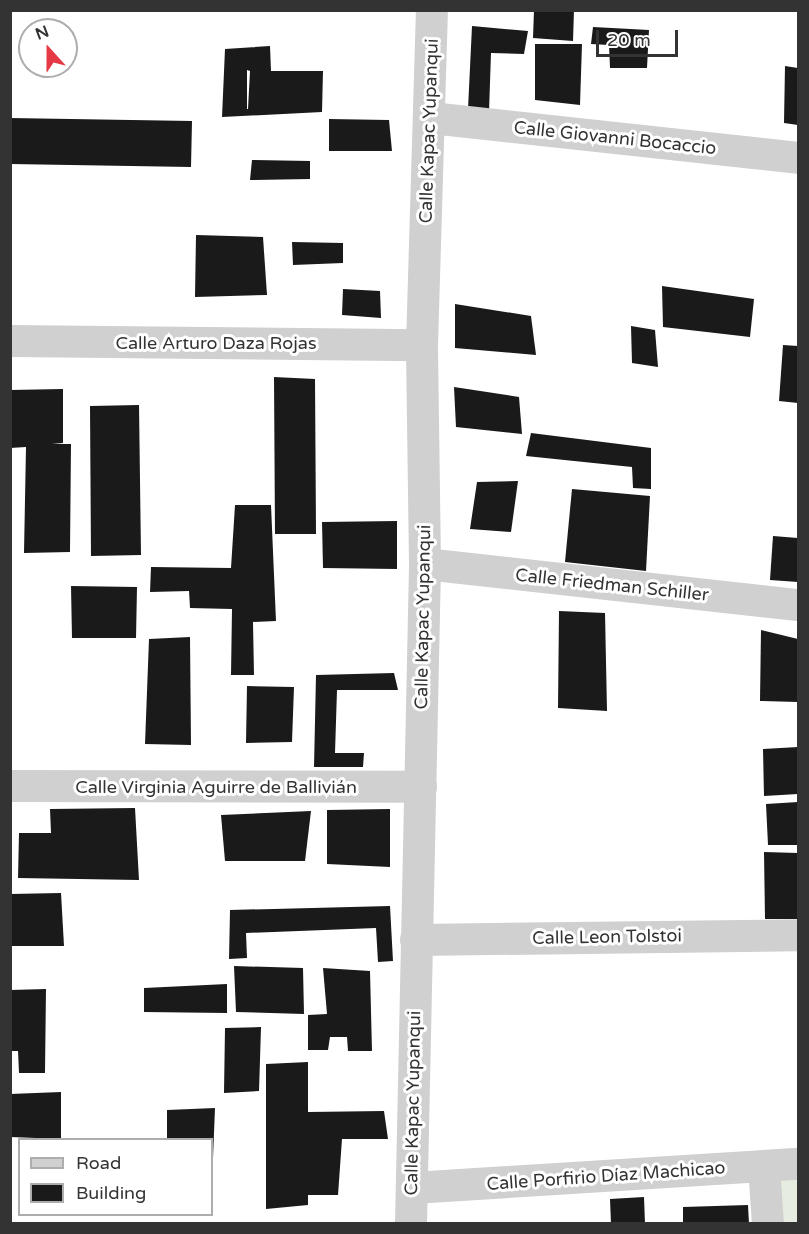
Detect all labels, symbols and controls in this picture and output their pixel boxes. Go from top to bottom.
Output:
north arrow [18,18,78,78]
scale bar [599,18,682,56]
text: N [33,21,52,45]
text: 20 m [607,29,651,51]
street label: Calle Kapac Yupanqui [415,38,443,224]
street label: Calle Giovanni Bocaccio [513,117,717,159]
street label: Calle Arturo Daza Rojas [115,332,317,354]
street label: Calle Kapac Yupanqui [411,524,435,710]
street label: Calle Friedman Schiller [514,564,710,606]
street label: Calle Virginia Aguirre de Ballivián [75,776,357,798]
street label: Calle Leon Tolstoi [532,925,682,949]
street label: Calle Kapac Yupanqui [401,1010,425,1196]
legend [18,1138,213,1216]
text: Road [76,1152,121,1174]
street label: Calle Porfirio Díaz Machicao [486,1157,726,1195]
text: Building [76,1182,146,1204]

